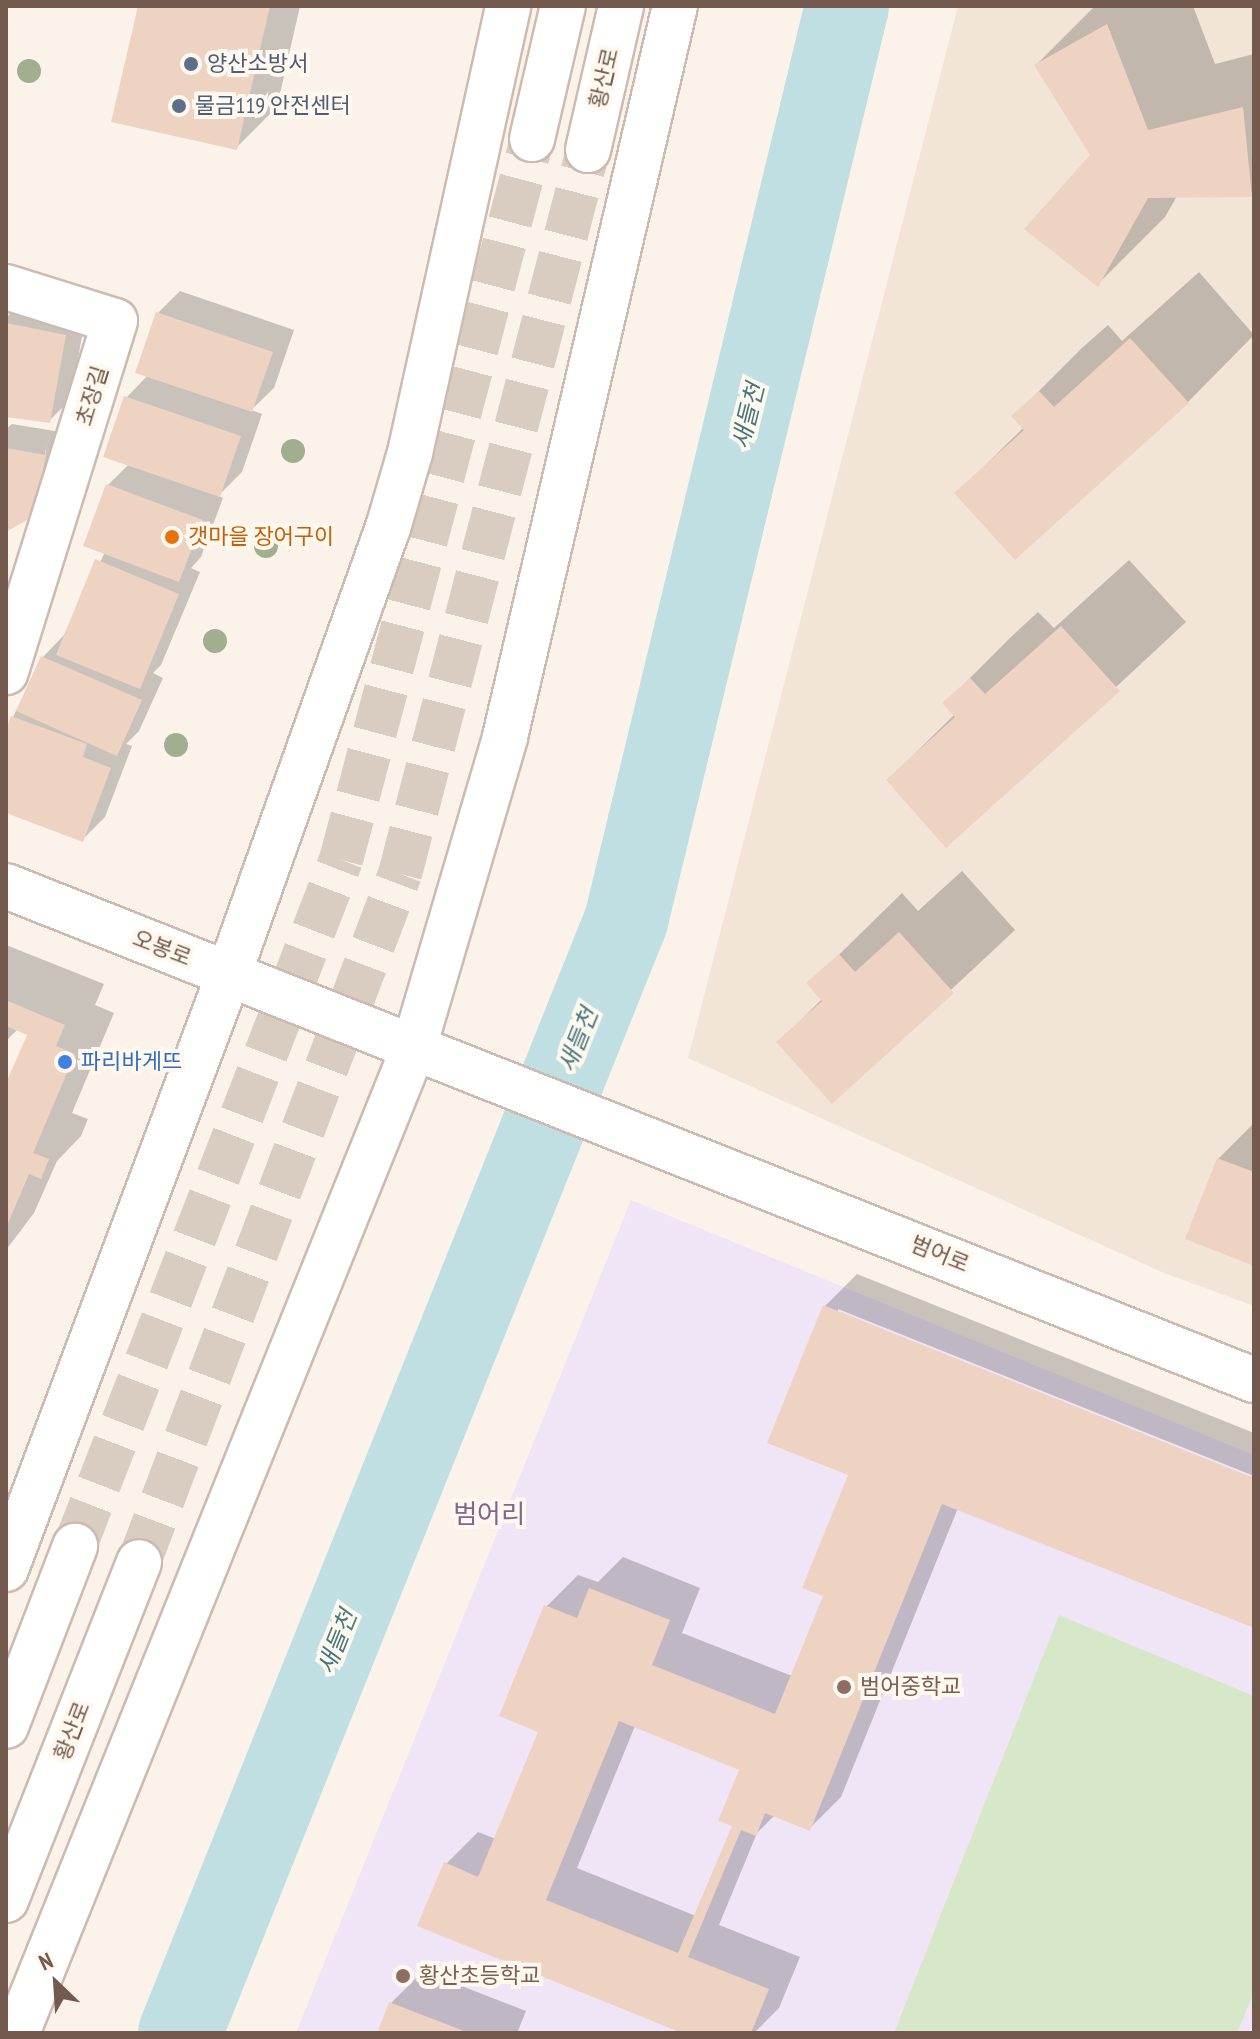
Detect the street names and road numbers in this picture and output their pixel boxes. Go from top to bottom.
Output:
street label: 황산로 [584,45,624,111]
street label: 초장길 [71,363,113,429]
street label: 오봉로 [129,925,195,971]
street label: 범어로 [907,1230,973,1278]
street label: 황산로 [49,1698,95,1764]

